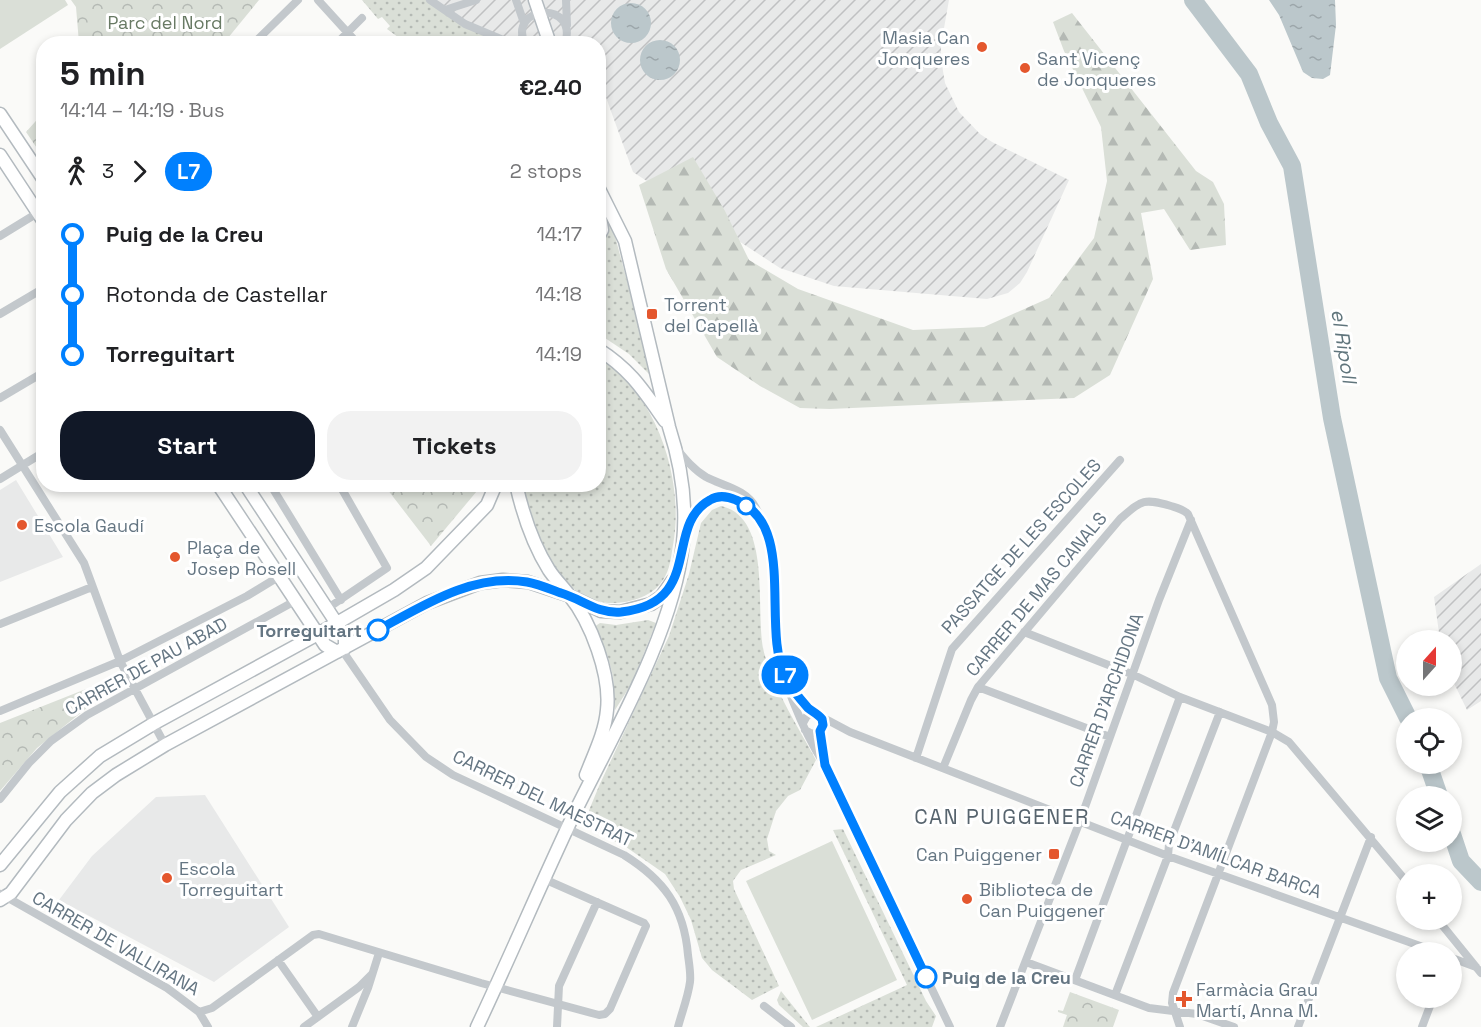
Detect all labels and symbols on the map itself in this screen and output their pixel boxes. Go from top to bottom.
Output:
park label: Parc del Nord [107,11,223,34]
place label: Masia Can Jonqueres [878,26,970,70]
marker: Masia Can Jonqueres [975,40,989,54]
place label: Sant Vicenç de Jonqueres [1037,47,1156,91]
marker: Sant Vicenç de Jonqueres [1018,61,1032,75]
place label: Torrent del Capellà [664,293,759,337]
marker: Torrent del Capellà [645,307,659,321]
water label: el Ripoll [1325,307,1363,387]
street label: PASSATGE DE LES ESCOLES [936,454,1106,638]
unlabelled marker [737,497,755,515]
street label: CARRER DE MAS CANALS [960,507,1112,681]
place label: Escola Gaudí [34,514,145,537]
marker: Escola Gaudí [15,518,29,532]
place label: Plaça de Josep Rosell [187,536,296,580]
marker: Plaça de Josep Rosell [168,550,182,564]
street label: CARRER D'ARCHIDONA [1064,610,1148,790]
street label: CARRER DE PAU ABAD [61,612,231,720]
place label: Torreguitart [256,619,362,642]
marker: Torreguitart [367,619,389,641]
north arrow [1396,630,1462,696]
line badge: L7 [758,656,812,694]
street label: CARRER DEL MAESTRAT [449,744,637,852]
district label: CAN PUIGGENER [914,803,1090,830]
street label: CARRER D'AMÍLCAR BARCA [1107,805,1325,903]
place label: Can Puiggener [916,843,1042,866]
marker: Can Puiggener [1047,847,1061,861]
place label: Escola Torreguitart [179,857,283,901]
marker: Escola Torreguitart [160,871,174,885]
place label: Biblioteca de Can Puiggener [979,878,1105,922]
street label: CARRER DE VALLIRANA [28,886,204,1000]
marker: Biblioteca de Can Puiggener [960,892,974,906]
marker: Puig de la Creu [915,966,937,988]
place label: Puig de la Creu [942,966,1071,989]
place label: Farmàcia Grau Martí, Anna M. [1196,978,1318,1022]
marker: Farmàcia Grau Martí, Anna M. [1177,992,1191,1006]

